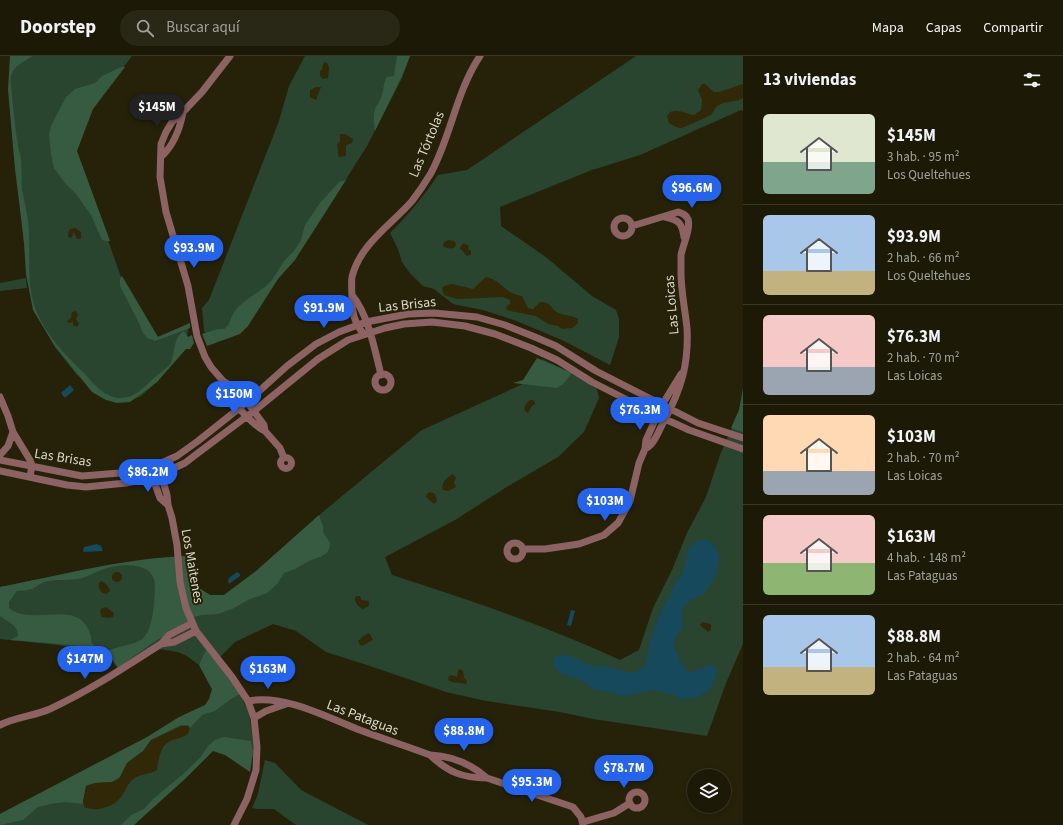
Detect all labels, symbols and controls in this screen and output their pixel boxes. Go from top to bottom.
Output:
search box [120,10,400,46]
text: Doorstep [20,14,96,41]
icon: search [134,17,156,39]
text: Buscar aquí [166,17,240,38]
text: Mapa [872,18,904,38]
text: Capas [926,18,961,38]
text: Compartir [983,18,1043,38]
text: 13 viviendas [763,68,856,92]
icon: filters [1021,69,1043,91]
pin: $145M [129,94,185,128]
text: $145M [138,98,176,116]
street label: Las Tórtolas [404,108,450,181]
text: $145M [887,124,936,148]
icon: home [795,130,843,178]
text: 3 hab. · 95 m² [887,148,960,166]
text: Los Queltehues [887,166,970,184]
pin: $96.6M [659,175,725,209]
text: $96.6M [671,179,713,197]
text: $93.9M [887,225,941,249]
icon: home [795,231,843,279]
pin: $93.9M [161,235,227,269]
text: $93.9M [173,239,215,257]
text: 2 hab. · 66 m² [887,249,960,267]
text: Los Queltehues [887,267,970,285]
street label: Las Loicas [659,274,685,335]
street label: Las Brisas [377,292,437,318]
pin: $91.9M [291,295,357,329]
text: $91.9M [303,299,345,317]
text: $76.3M [887,325,941,349]
icon: home [795,331,843,379]
text: 2 hab. · 70 m² [887,349,960,367]
text: Las Loicas [887,367,942,385]
pin: $150M [206,381,262,415]
text: $150M [215,385,253,403]
pin: $76.3M [607,397,673,431]
text: $76.3M [619,401,661,419]
text: $103M [887,425,936,449]
icon: home [795,431,843,479]
street label: Las Brisas [33,444,93,472]
text: 2 hab. · 70 m² [887,449,960,467]
pin: $86.2M [115,459,181,493]
text: $86.2M [127,463,169,481]
text: Las Loicas [887,467,942,485]
pin: $103M [577,488,633,522]
text: $103M [586,492,624,510]
text: $163M [887,525,936,549]
street label: Los Maitenes [176,527,208,605]
icon: home [795,531,843,579]
text: 4 hab. · 148 m² [887,549,966,567]
text: Las Pataguas [887,567,957,585]
text: $88.8M [887,625,941,649]
icon: home [795,631,843,679]
pin: $147M [57,646,113,680]
text: 2 hab. · 64 m² [887,649,960,667]
text: $147M [66,650,104,668]
pin: $163M [240,656,296,690]
text: $163M [249,660,287,678]
text: Las Pataguas [887,667,957,685]
street label: Las Pataguas [324,695,402,741]
pin: $88.8M [431,718,497,752]
text: $88.8M [443,722,485,740]
pin: $78.7M [591,755,657,789]
text: $78.7M [603,759,645,777]
pin: $95.3M [499,769,565,803]
map controls [687,769,731,813]
button: layers [687,769,731,813]
text: $95.3M [511,773,553,791]

